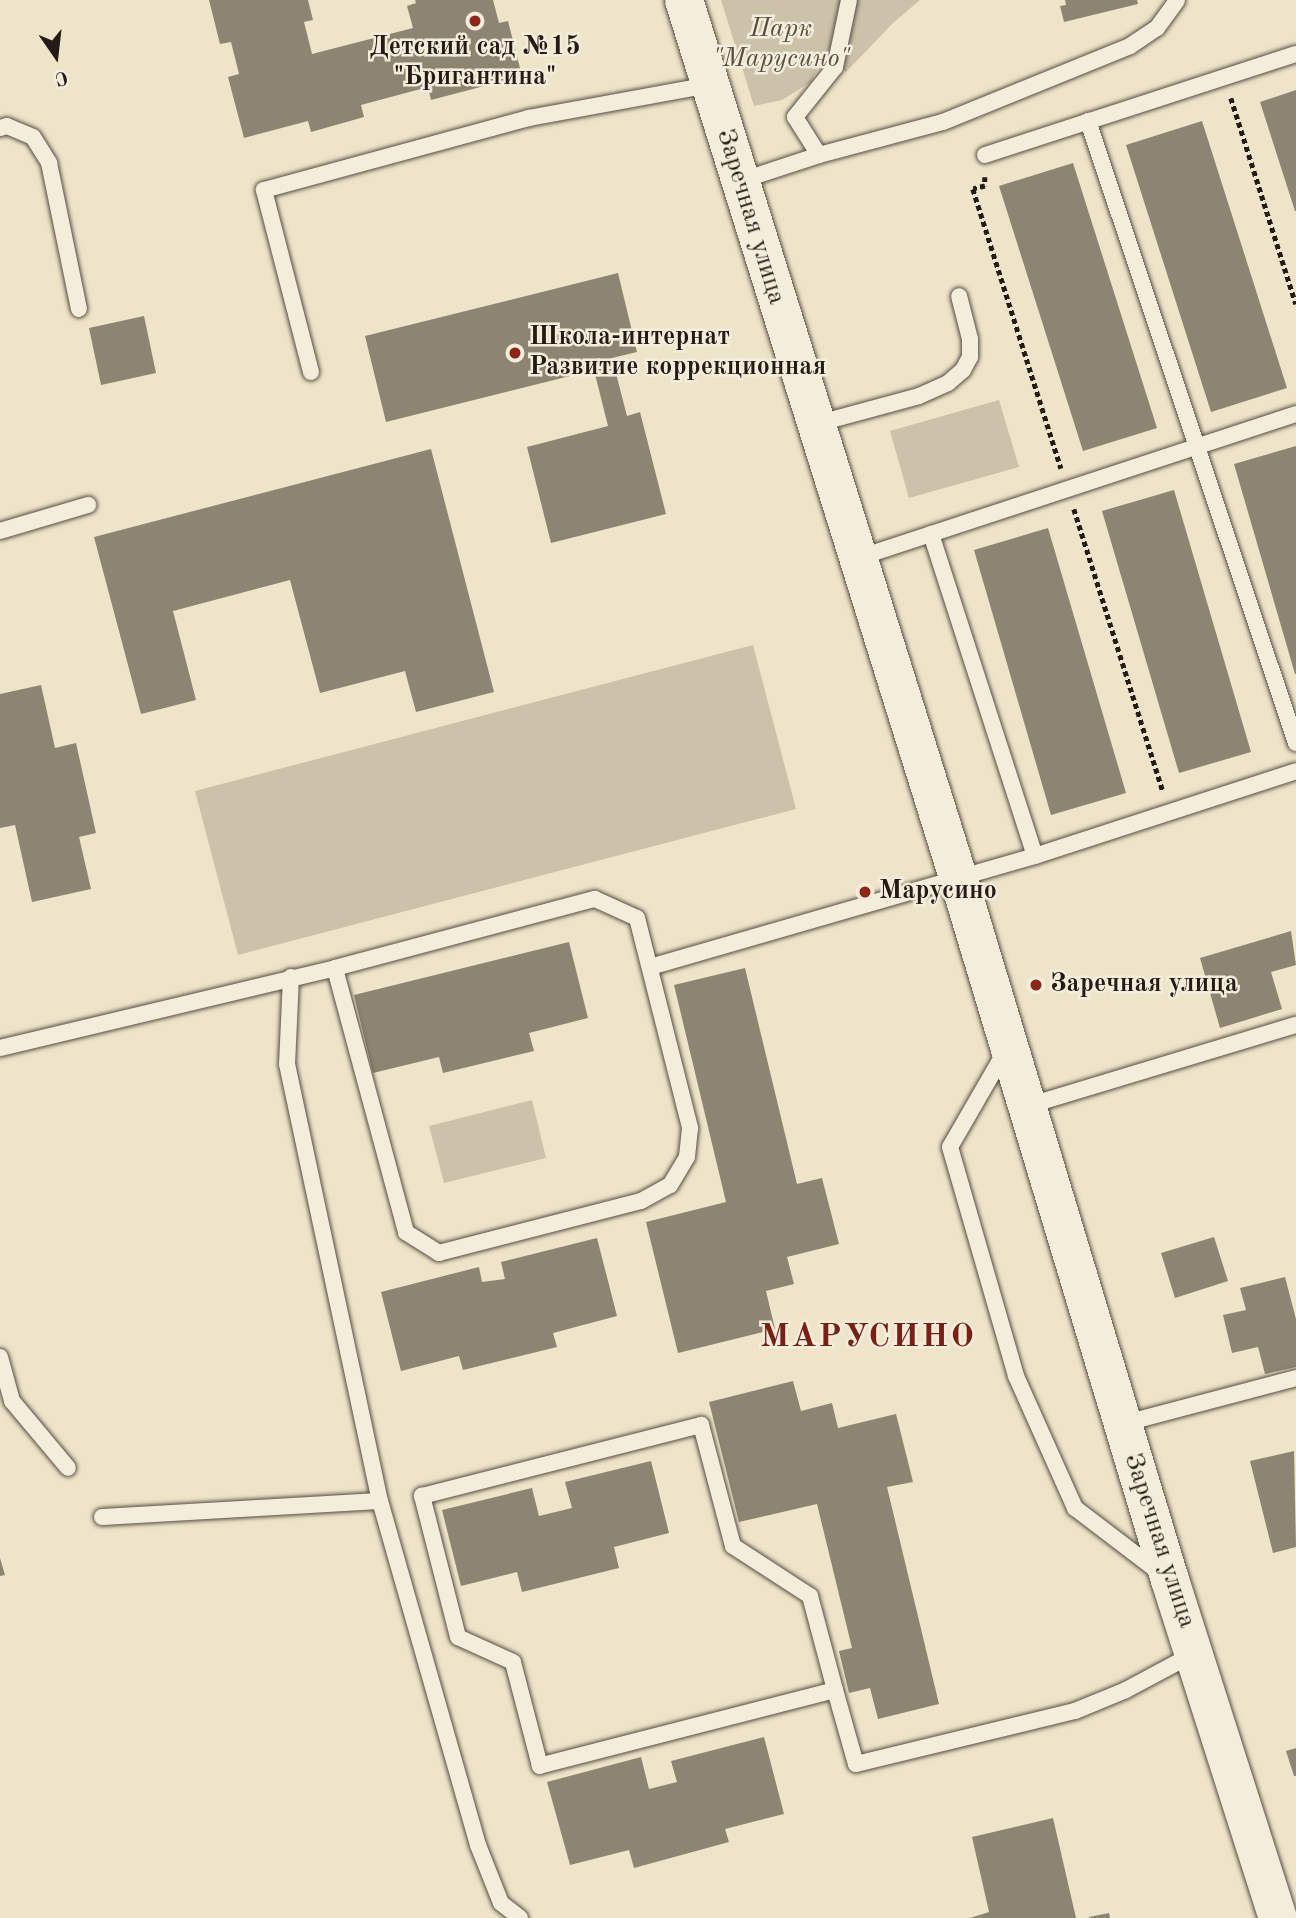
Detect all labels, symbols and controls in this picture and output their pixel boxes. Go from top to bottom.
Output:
marker: Детский сад №15 "Бригантина" [467,13,483,29]
park label: Парк "Марусино" [712,14,850,76]
north arrow [21,21,91,91]
place label: Детский сад №15 "Бригантина" [369,32,581,94]
text: С [53,66,70,88]
street label: Заречная улица [708,125,792,309]
place label: Школа-интернат Развитие коррекционная [529,322,826,384]
marker: Школа-интернат Развитие коррекционная [507,345,523,361]
place label: Марусино [879,876,997,908]
marker: Марусино [857,884,873,900]
place label: Заречная улица [1050,969,1238,1001]
marker: Заречная улица [1028,977,1044,993]
district label: МАРУСИНО [761,1318,975,1358]
street label: Заречная улица [1116,1450,1202,1632]

